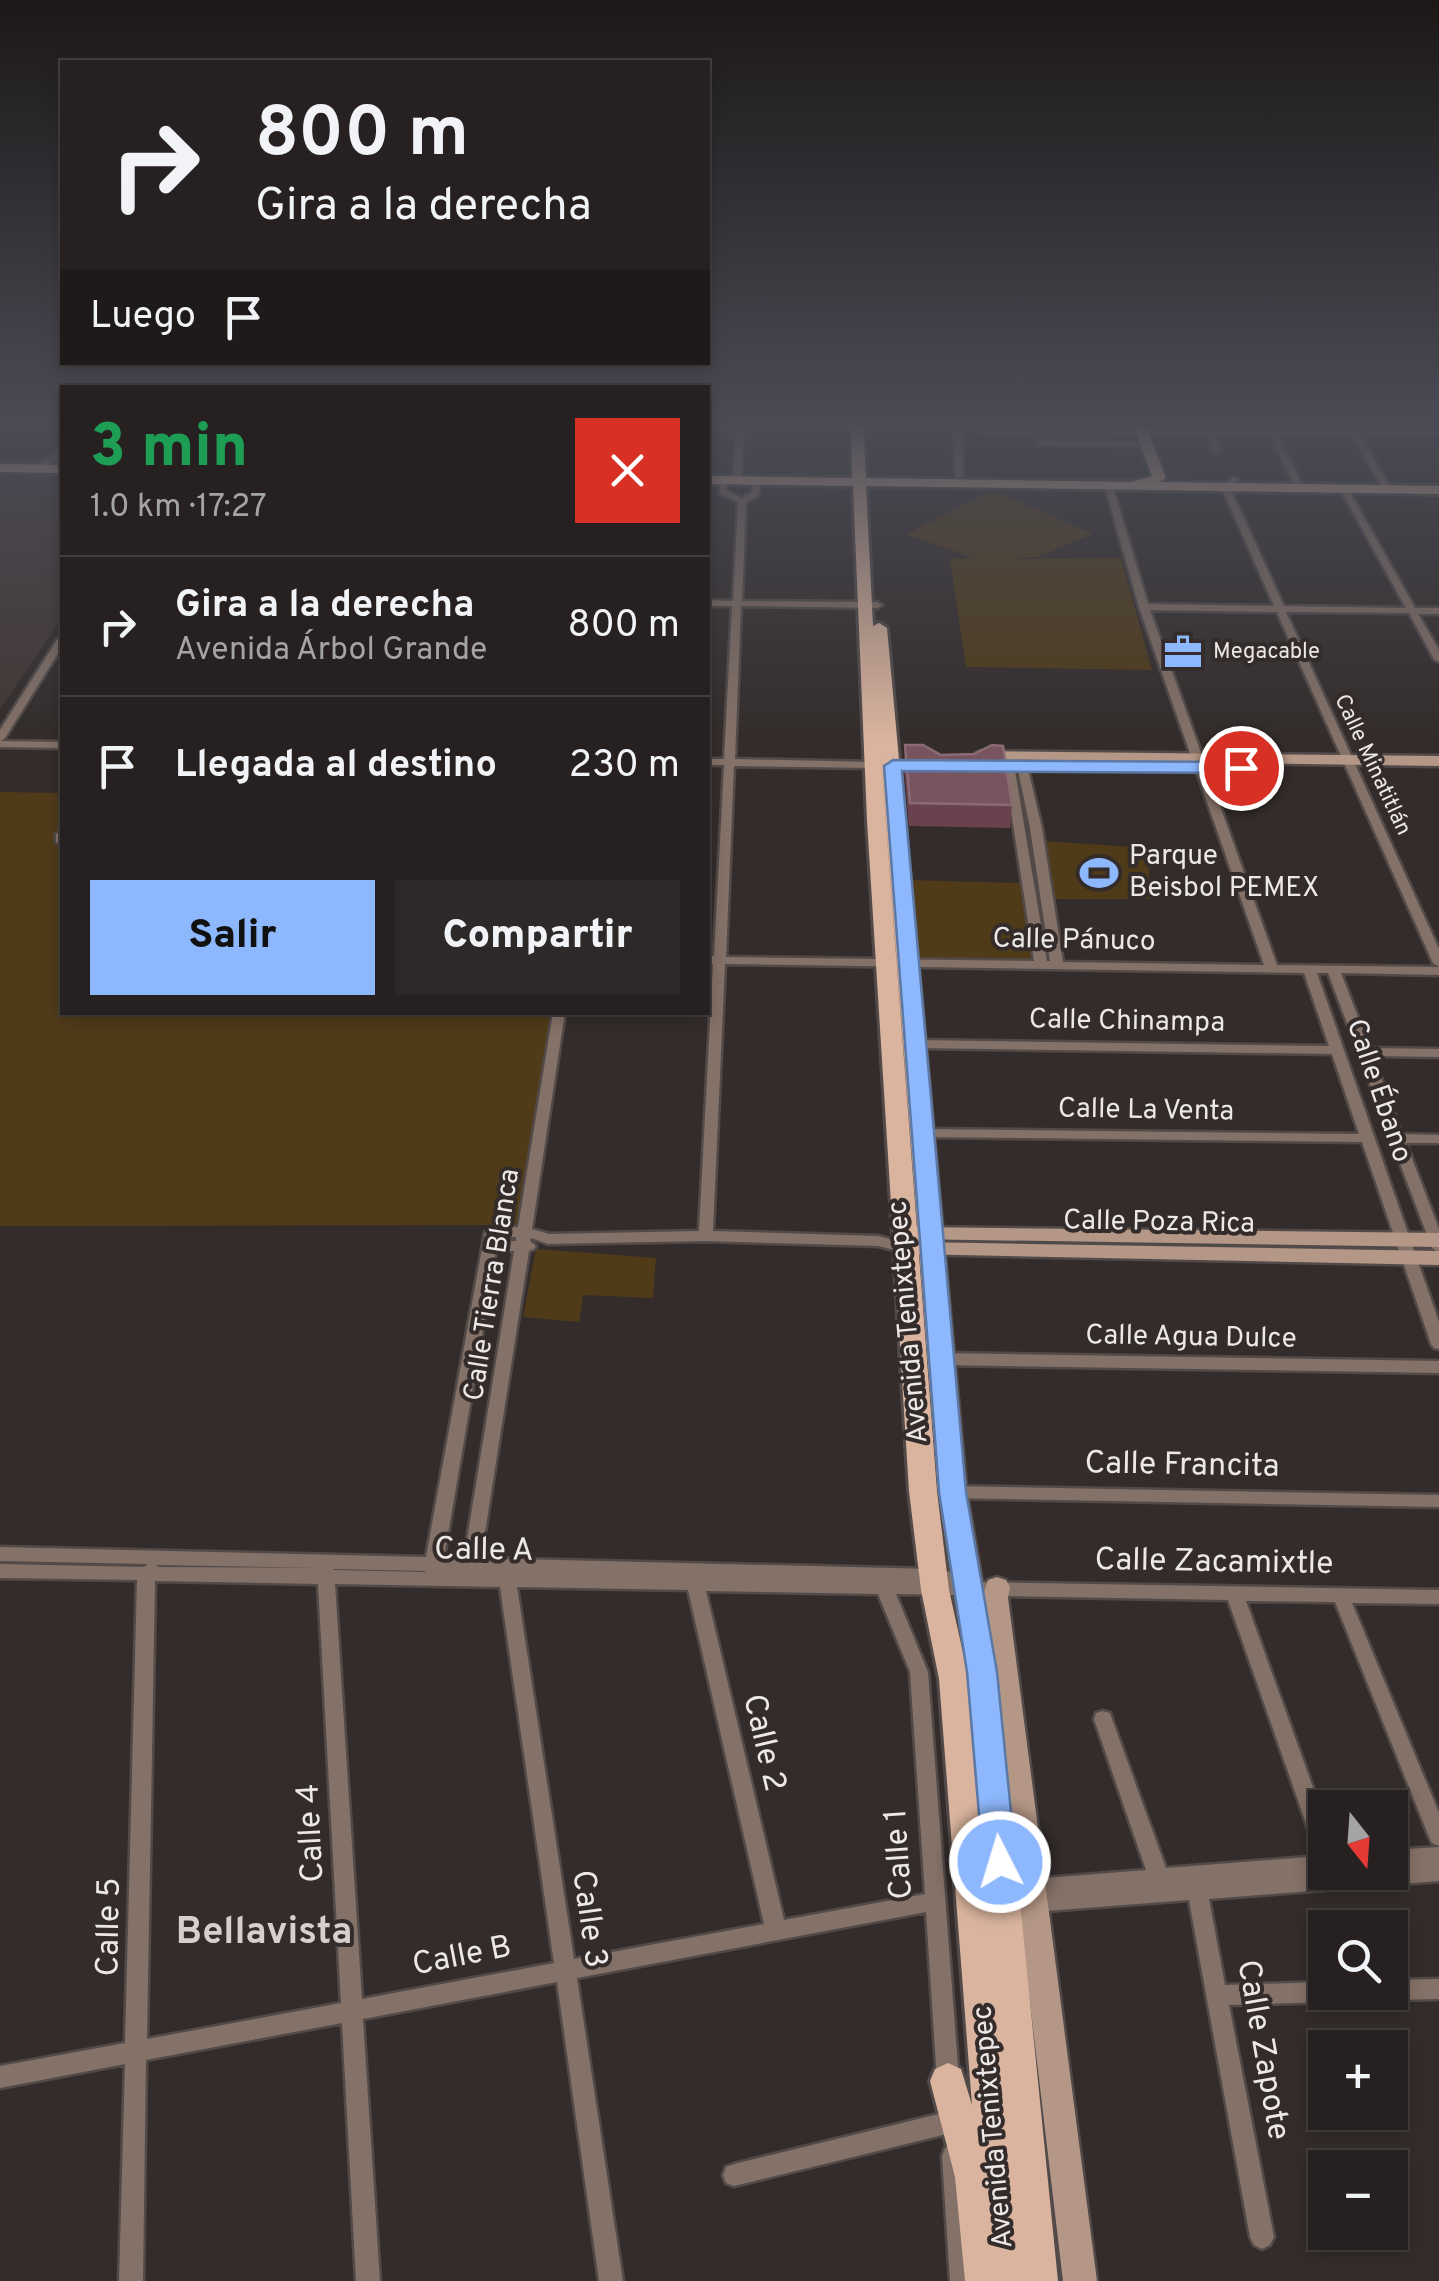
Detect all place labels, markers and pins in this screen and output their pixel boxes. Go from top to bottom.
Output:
office icon: Megacable [1162,631,1204,673]
place label: Megacable [1213,639,1320,666]
pin [1199,726,1284,811]
place label: Parque Beisbol PEMEX [1129,839,1319,907]
sports icon: Parque Beisbol PEMEX [1078,852,1120,894]

